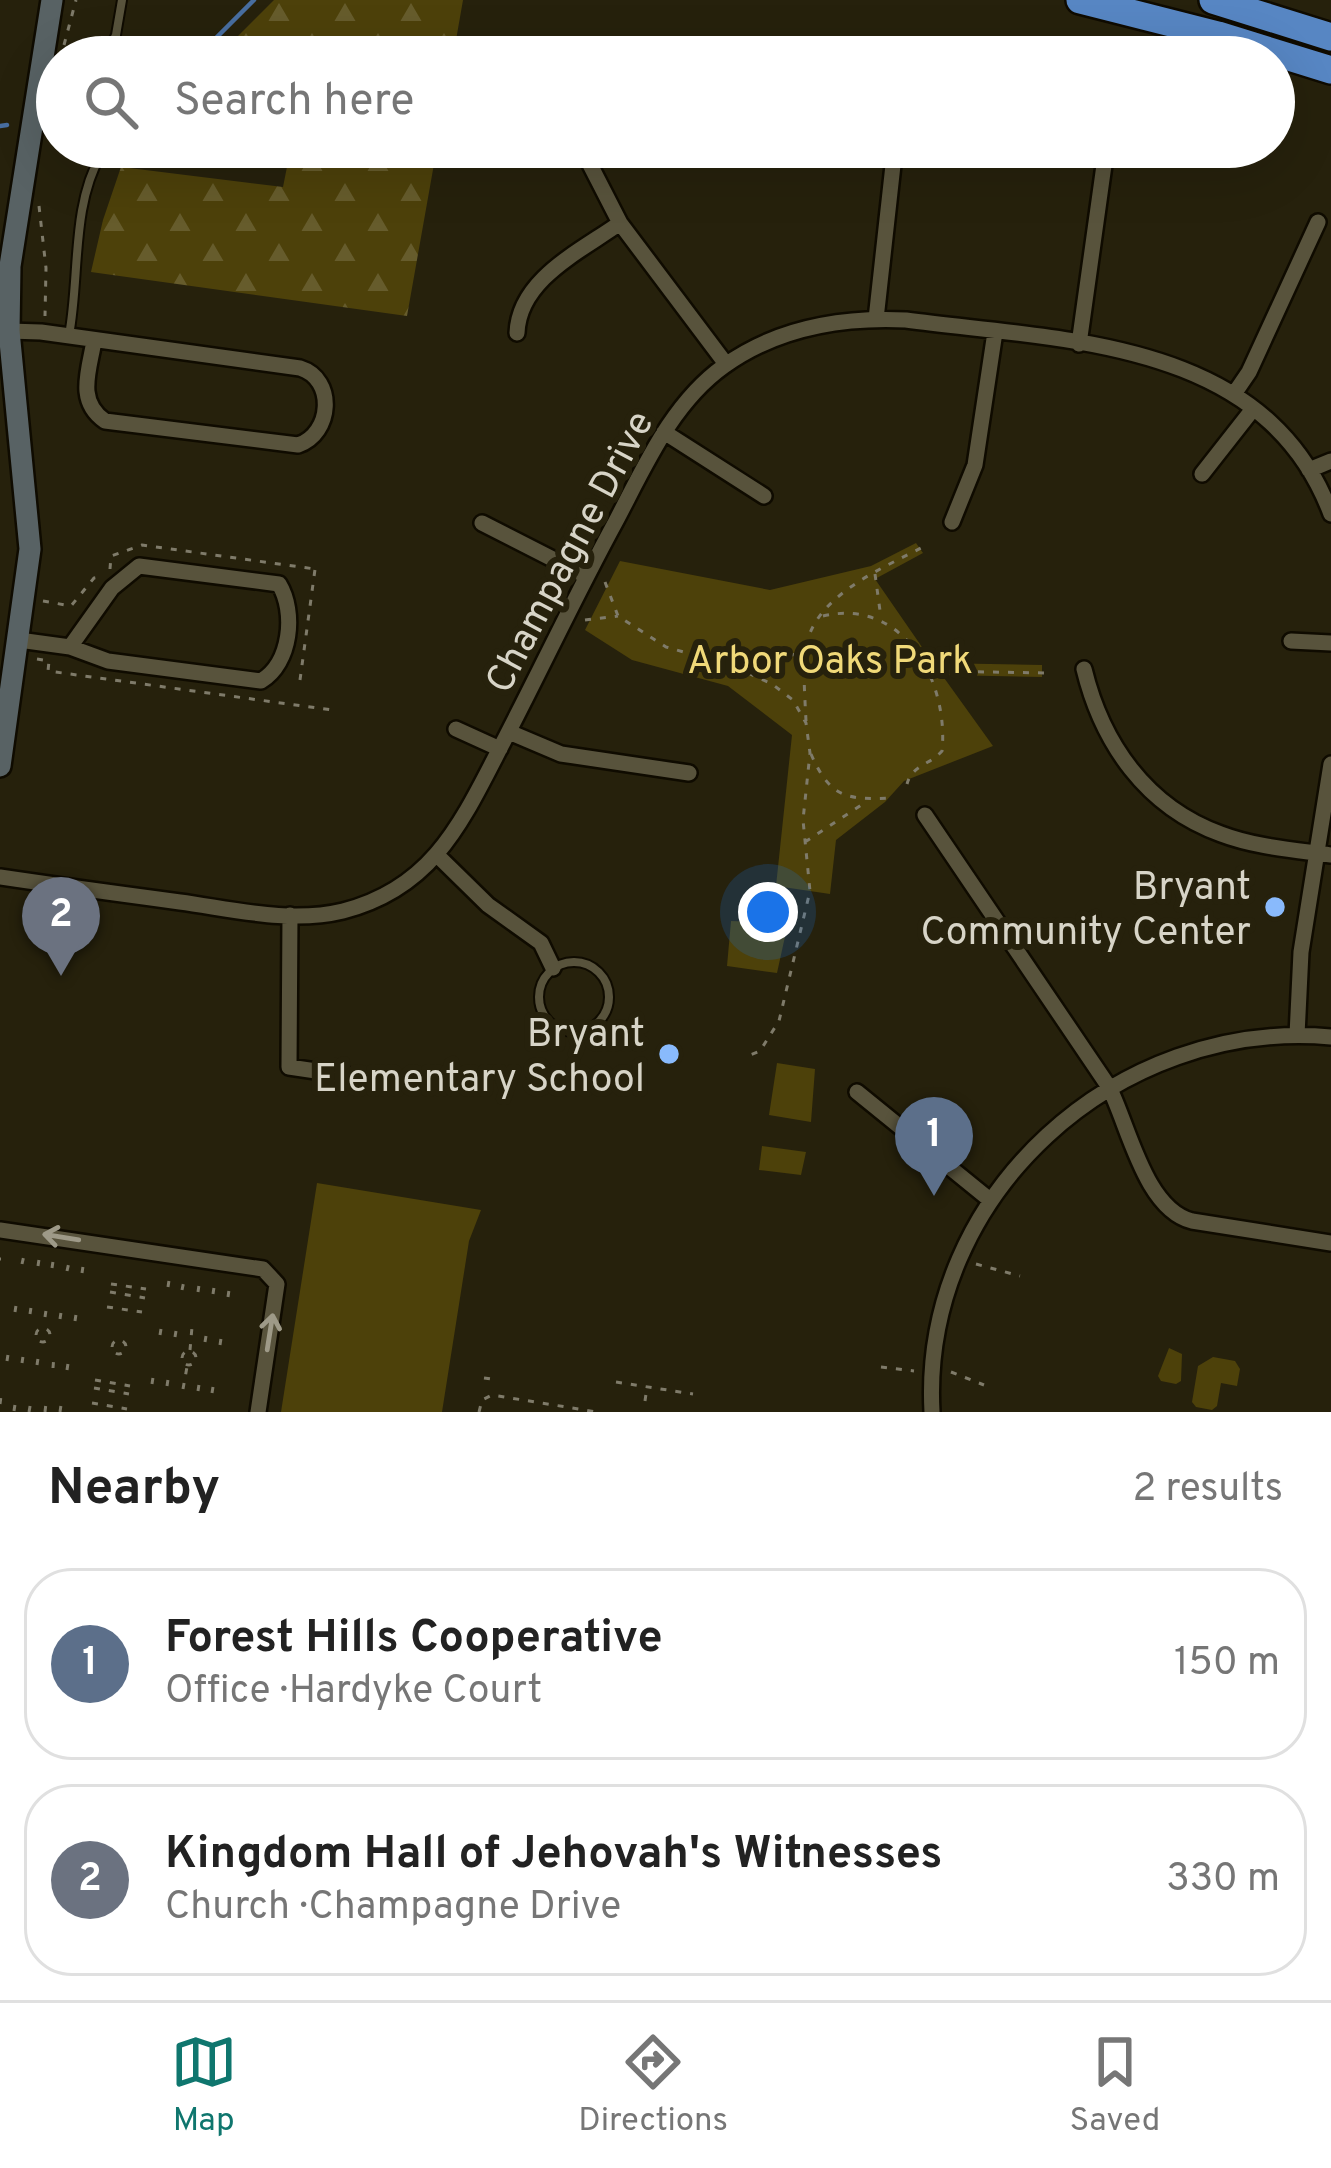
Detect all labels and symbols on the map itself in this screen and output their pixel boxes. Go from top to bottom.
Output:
street label: Champagne Drive [477,403,667,703]
park label: Arbor Oaks Park [687,639,973,688]
place label: Bryant Community Center [920,865,1251,959]
pin: 2 [22,877,100,976]
your location [738,882,798,942]
marker: Bryant Community Center [1262,894,1288,920]
place label: Bryant Elementary School [314,1012,645,1106]
marker: Bryant Elementary School [656,1041,682,1067]
pin: 1 [895,1097,973,1196]
one-way arrow [42,1224,81,1247]
one-way arrow [259,1313,282,1352]

